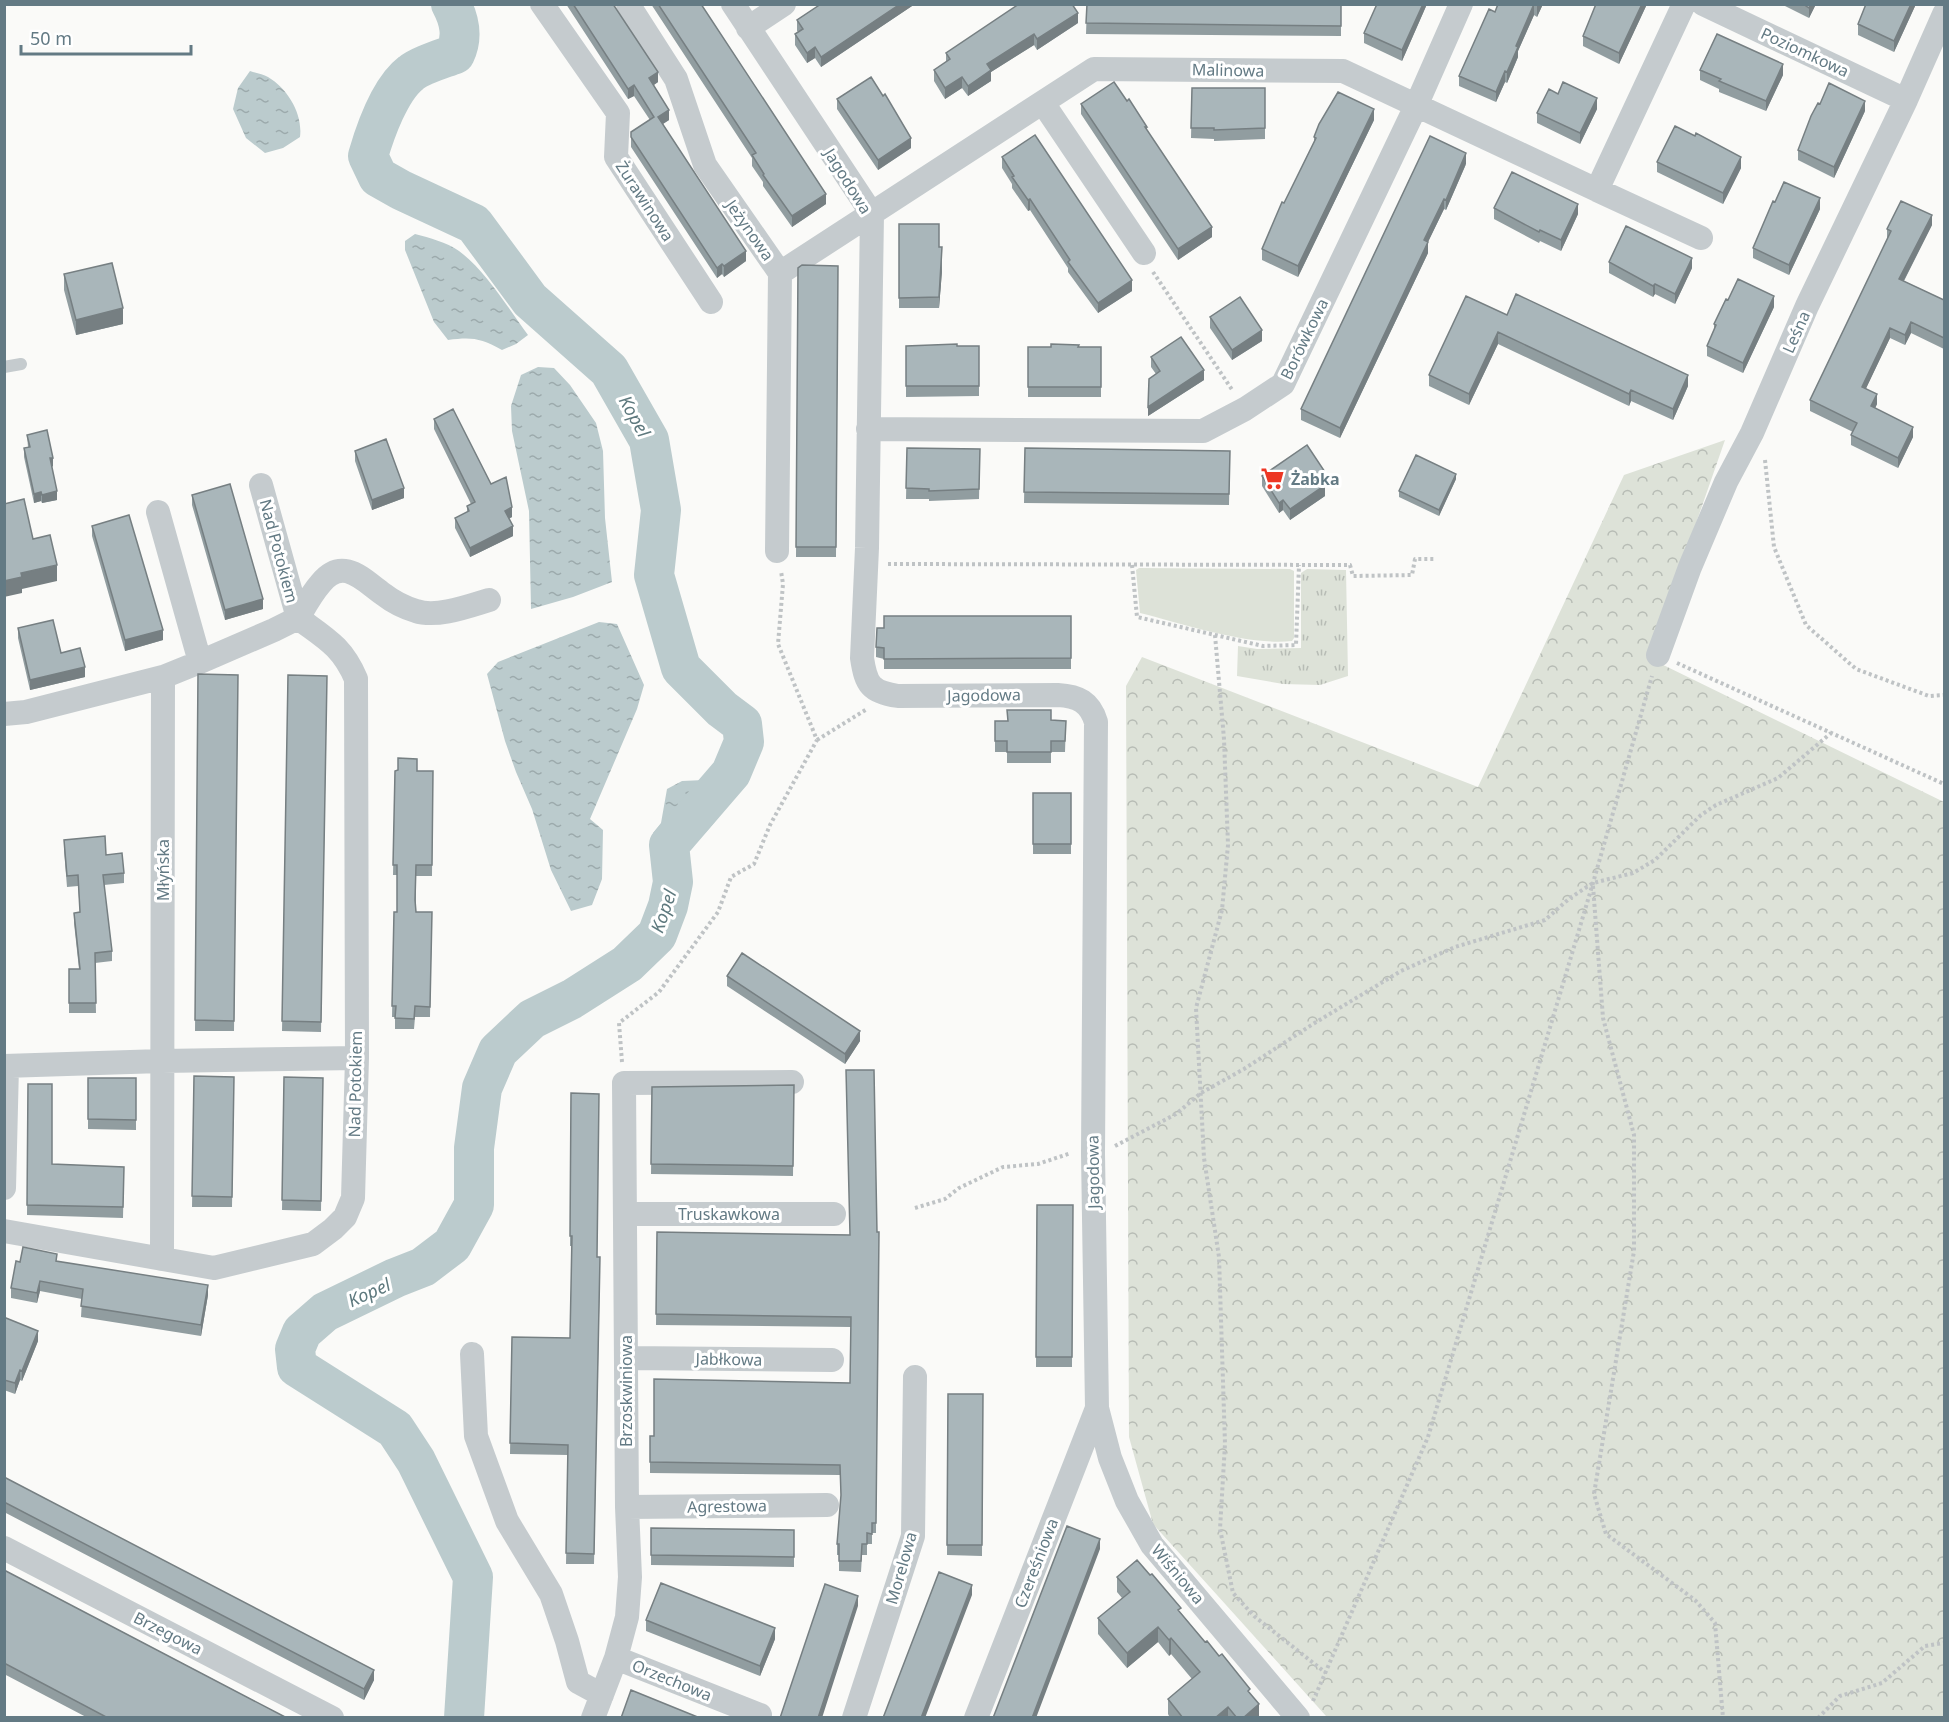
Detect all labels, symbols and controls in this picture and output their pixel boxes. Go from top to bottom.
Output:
scale bar [21,18,190,56]
street label: Poziomkowa [1757,22,1853,82]
text: 50 m [30,26,72,50]
street label: Malinowa [1192,58,1264,82]
street label: Jagodowa [818,142,877,218]
street label: Żurawinowa [611,157,679,245]
street label: Jeżynowa [720,193,779,265]
street label: Borówkowa [1275,295,1333,383]
street label: Leśna [1777,307,1815,357]
water label: Kopel [614,391,656,441]
supermarket icon: Żabka [1260,466,1286,492]
place label: Żabka [1291,468,1339,490]
street label: Nad Potokiem [255,497,303,605]
street label: Jagodowa [945,683,1021,707]
street label: Młyńska [152,839,174,901]
water label: Kopel [644,886,682,936]
street label: Nad Potokiem [343,1031,367,1137]
street label: Jagodowa [1081,1135,1105,1211]
street label: Truskawkowa [678,1203,780,1225]
water label: Kopel [344,1272,394,1312]
street label: Brzoskwiniowa [615,1335,637,1447]
street label: Jabłkowa [693,1347,763,1371]
street label: Agrestowa [687,1494,767,1518]
street label: Czereśniowa [1009,1515,1063,1611]
street label: Morelowa [880,1529,922,1607]
street label: Wiśniowa [1147,1540,1209,1608]
street label: Brzegowa [130,1606,206,1660]
street label: Orzechowa [629,1654,715,1706]

